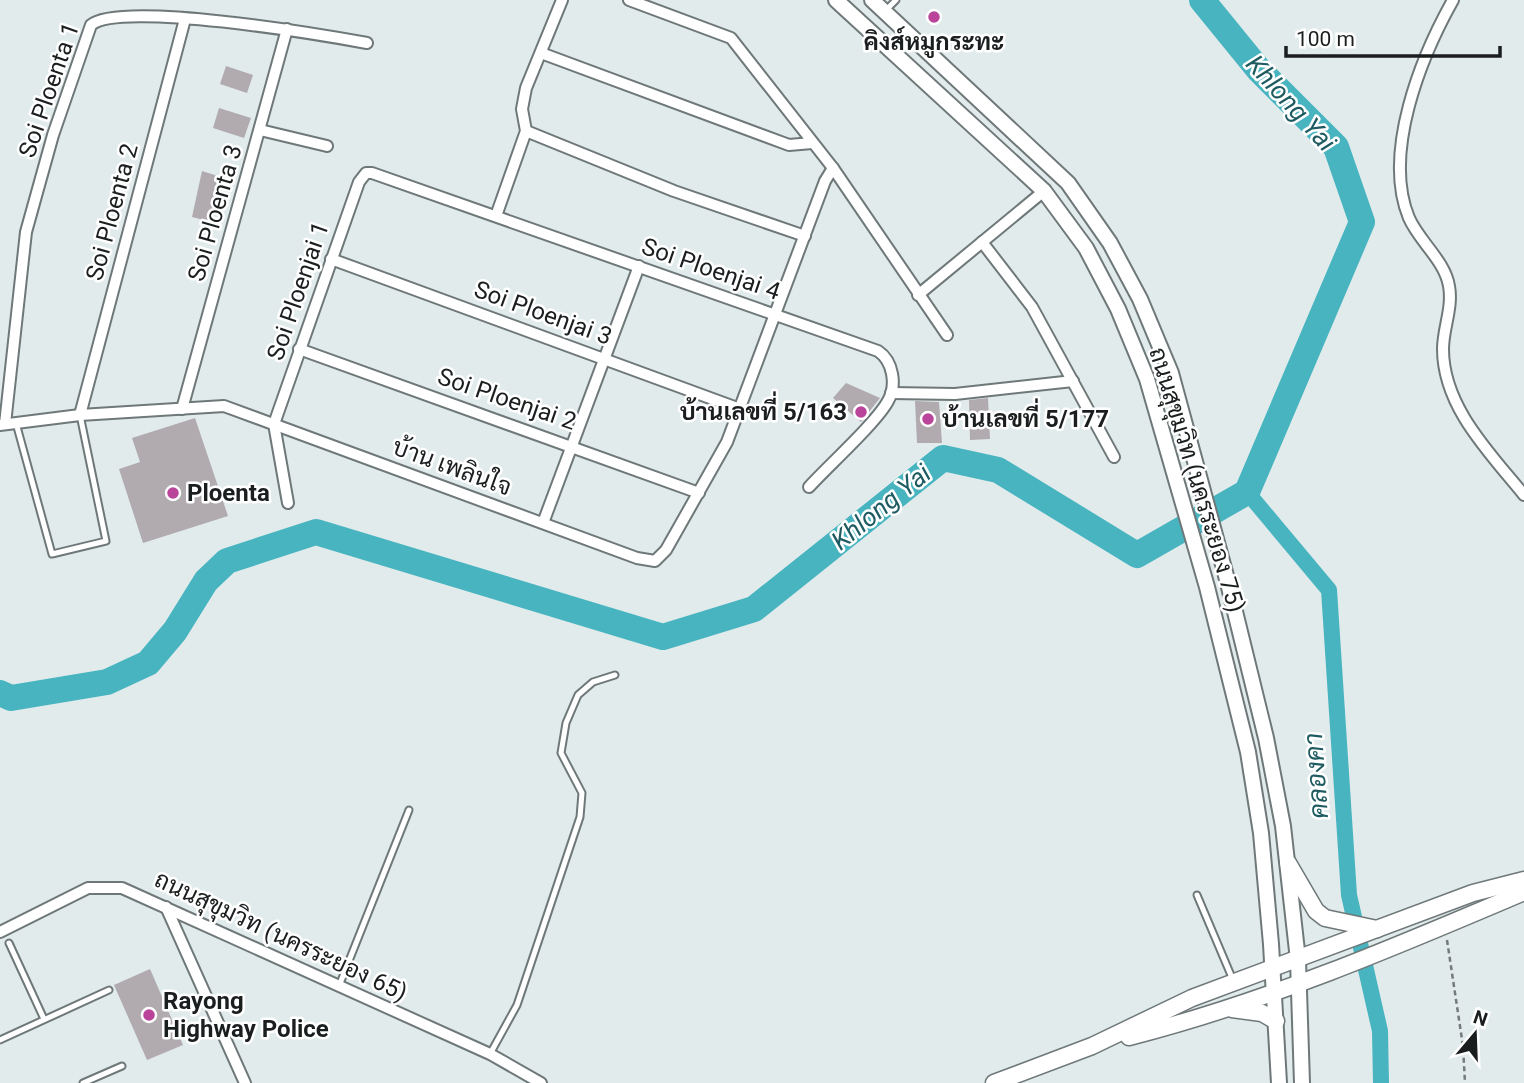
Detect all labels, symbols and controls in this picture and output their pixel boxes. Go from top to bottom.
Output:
marker: คิงส์หมูกระทะ [926,9,942,25]
scale bar [1286,14,1500,58]
street label: Soi Ploenta 1 [13,19,85,161]
place label: คิงส์หมูกระทะ [864,26,1004,58]
text: 100 m [1296,27,1355,51]
water label: Khlong Yai [1240,49,1342,158]
street label: Soi Ploenta 2 [80,140,144,284]
street label: Soi Ploenta 3 [182,142,248,284]
street label: Soi Ploenjai 1 [261,218,335,364]
street label: Soi Ploenjai 4 [638,232,784,306]
street label: Soi Ploenjai 3 [470,275,616,351]
street label: ถนนสุขุมวิท (นครระยอง 75) [1141,344,1251,616]
street label: Soi Ploenjai 2 [434,362,580,436]
place label: บ้านเลขที่ 5/163 [680,391,847,426]
place label: บ้านเลขที่ 5/177 [942,398,1109,433]
marker: บ้านเลขที่ 5/163 [853,404,869,420]
marker: บ้านเลขที่ 5/177 [920,411,936,427]
street label: บ้าน เพลินใจ [389,431,516,501]
water label: Khlong Yai [825,457,937,556]
place label: Ploenta [187,479,270,507]
marker: Ploenta [165,485,181,501]
water label: คลองคา [1298,732,1334,820]
street label: ถนนสุขุมวิท (นครระยอง 65) [149,865,412,1009]
place label: Rayong Highway Police [163,987,329,1043]
north arrow [1440,999,1510,1069]
text: N [1470,1005,1490,1031]
marker: Rayong Highway Police [141,1007,157,1023]

